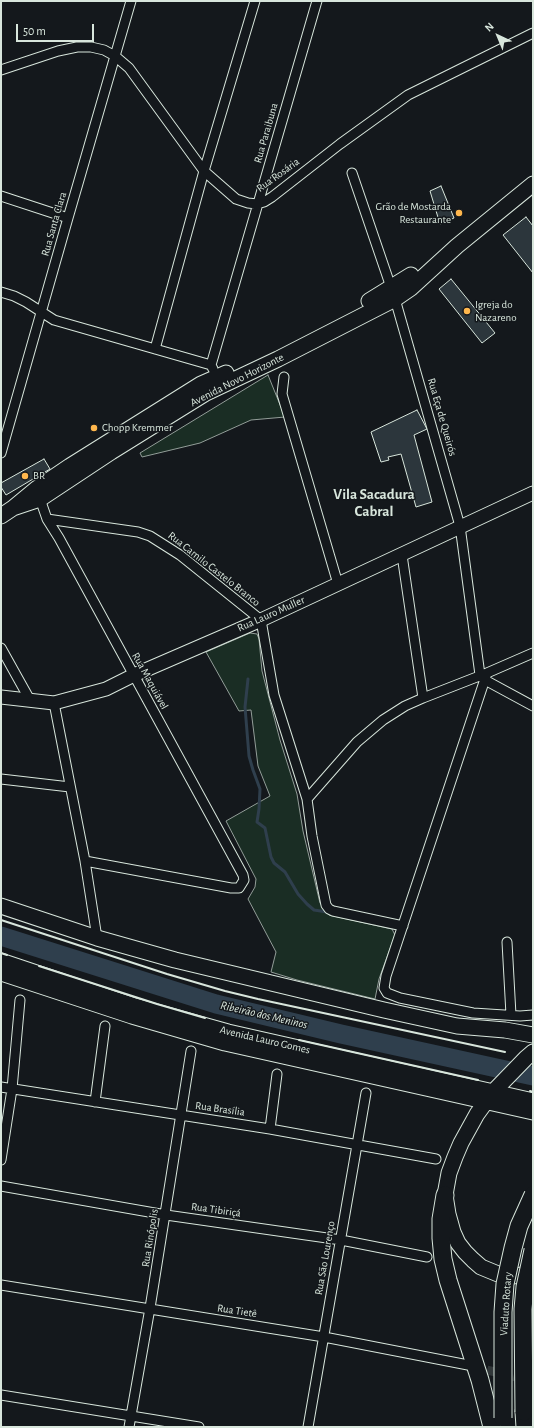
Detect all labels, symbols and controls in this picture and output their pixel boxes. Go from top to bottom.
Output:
scale bar [18,16,96,42]
north arrow [478,16,518,56]
text: N [483,20,496,34]
text: 50 m [23,25,46,37]
street label: Rua Paraibuna [251,101,281,165]
street label: Rua Rosária [254,155,302,195]
street label: Rua Santa Clara [39,190,69,258]
place label: Grão de Mostarda Restaurante [376,200,451,226]
marker: Grão de Mostarda Restaurante [454,208,464,218]
place label: Igreja do Nazareno [475,298,517,324]
marker: Igreja do Nazareno [462,306,472,316]
street label: Avenida Novo Horizonte [188,351,286,409]
street label: Rua Eça de Queirós [425,377,459,457]
place label: Chopp Kremmer [102,421,172,435]
marker: Chopp Kremmer [89,423,99,433]
place label: BR [33,469,45,483]
marker: BR [20,471,30,481]
district label: Vila Sacadura Cabral [333,485,415,520]
street label: Rua Camilo Castelo Branco [165,529,263,609]
street label: Rua Lauro Muller [235,593,307,635]
street label: Rua Maquiável [129,650,171,712]
water label: Ribeirão dos Meninos [219,998,309,1032]
street label: Avenida Lauro Gomes [219,1023,311,1057]
street label: Rua Brasília [194,1099,246,1119]
street label: Rua Tibiriçá [190,1200,242,1220]
street label: Rua Rinópolis [139,1208,161,1268]
street label: Rua São Lourenço [312,1220,338,1296]
street label: Viaduto Rotary [497,1272,515,1336]
street label: Rua Tietê [216,1301,258,1321]

